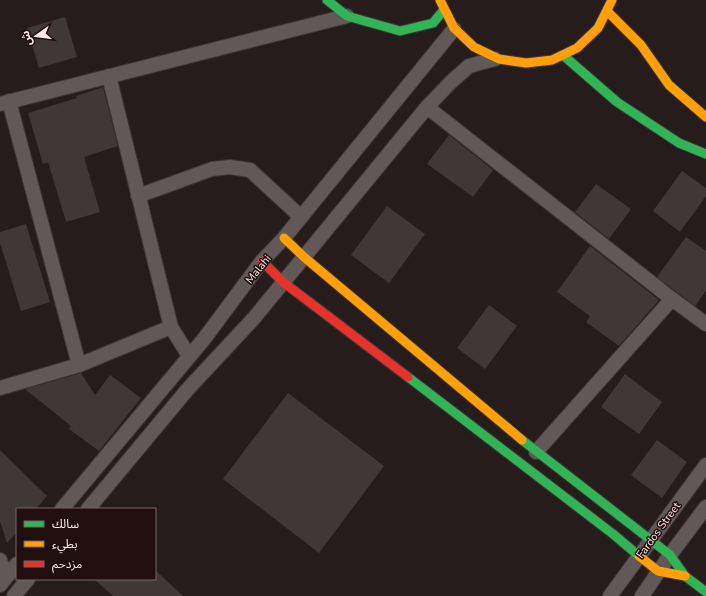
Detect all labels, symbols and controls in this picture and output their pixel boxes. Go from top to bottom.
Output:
north arrow [16,16,56,56]
text: ش [18,29,36,47]
street label: Malahi [242,252,275,287]
street label: Fardos Street [633,499,684,561]
legend [16,508,156,580]
text: سالك [52,516,79,532]
text: بطيء [52,536,78,554]
text: مزدحم [52,556,82,573]

